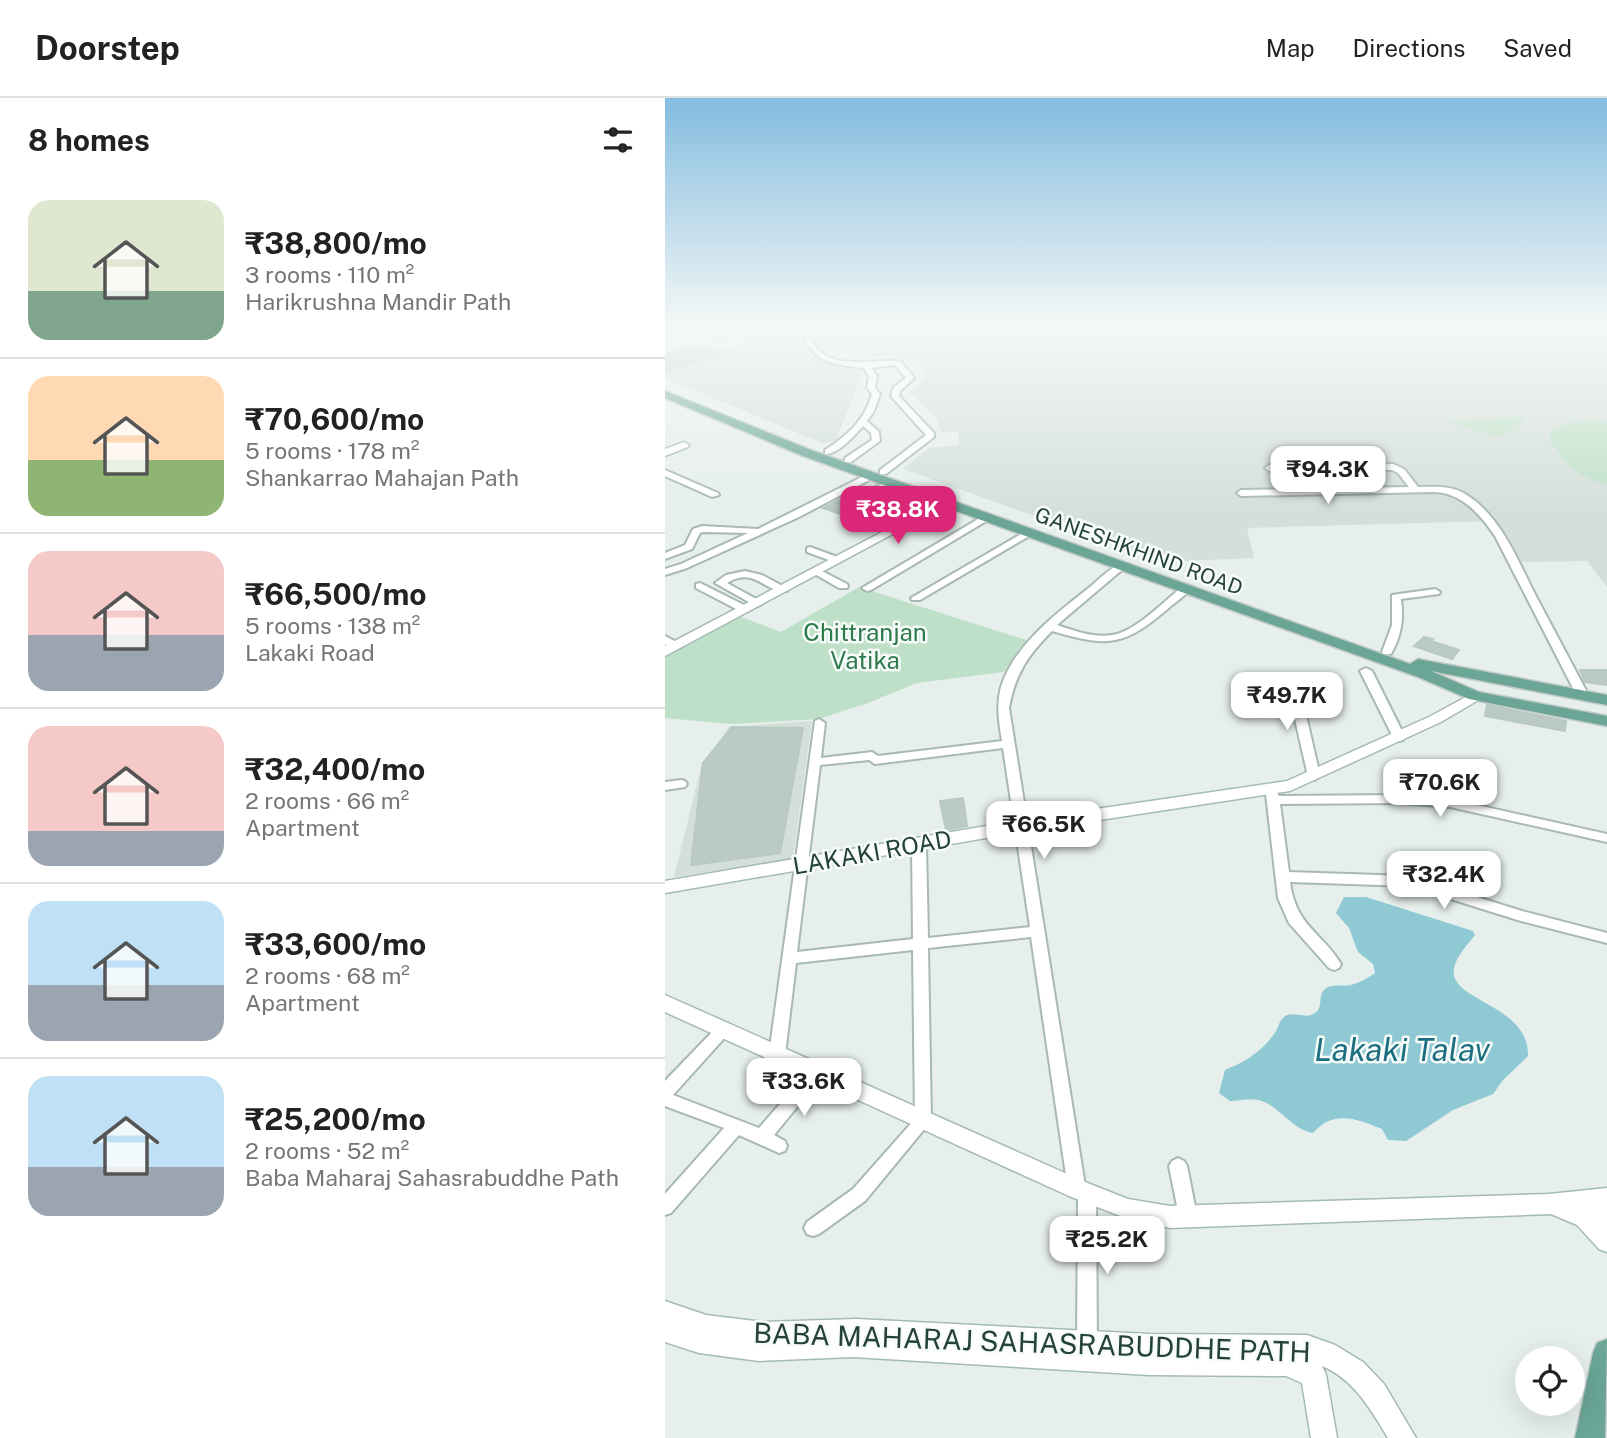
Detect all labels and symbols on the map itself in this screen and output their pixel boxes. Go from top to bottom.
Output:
pin: ₹94.3K [1271,446,1385,506]
pin: ₹38.8K [841,486,955,546]
street label: GANESHKHIND ROAD [1032,502,1246,600]
park label: Chittranjan Vatika [803,618,927,674]
pin: ₹49.7K [1230,672,1344,732]
pin: ₹70.6K [1383,760,1497,819]
pin: ₹66.5K [987,802,1101,861]
street label: LAKAKI ROAD [791,824,953,880]
pin: ₹32.4K [1387,852,1501,911]
water label: Lakaki Talav [1314,1031,1490,1068]
pin: ₹33.6K [747,1058,861,1118]
pin: ₹25.2K [1050,1216,1164,1276]
street label: BABA MAHARAJ SAHASRABUDDHE PATH [753,1316,1311,1368]

